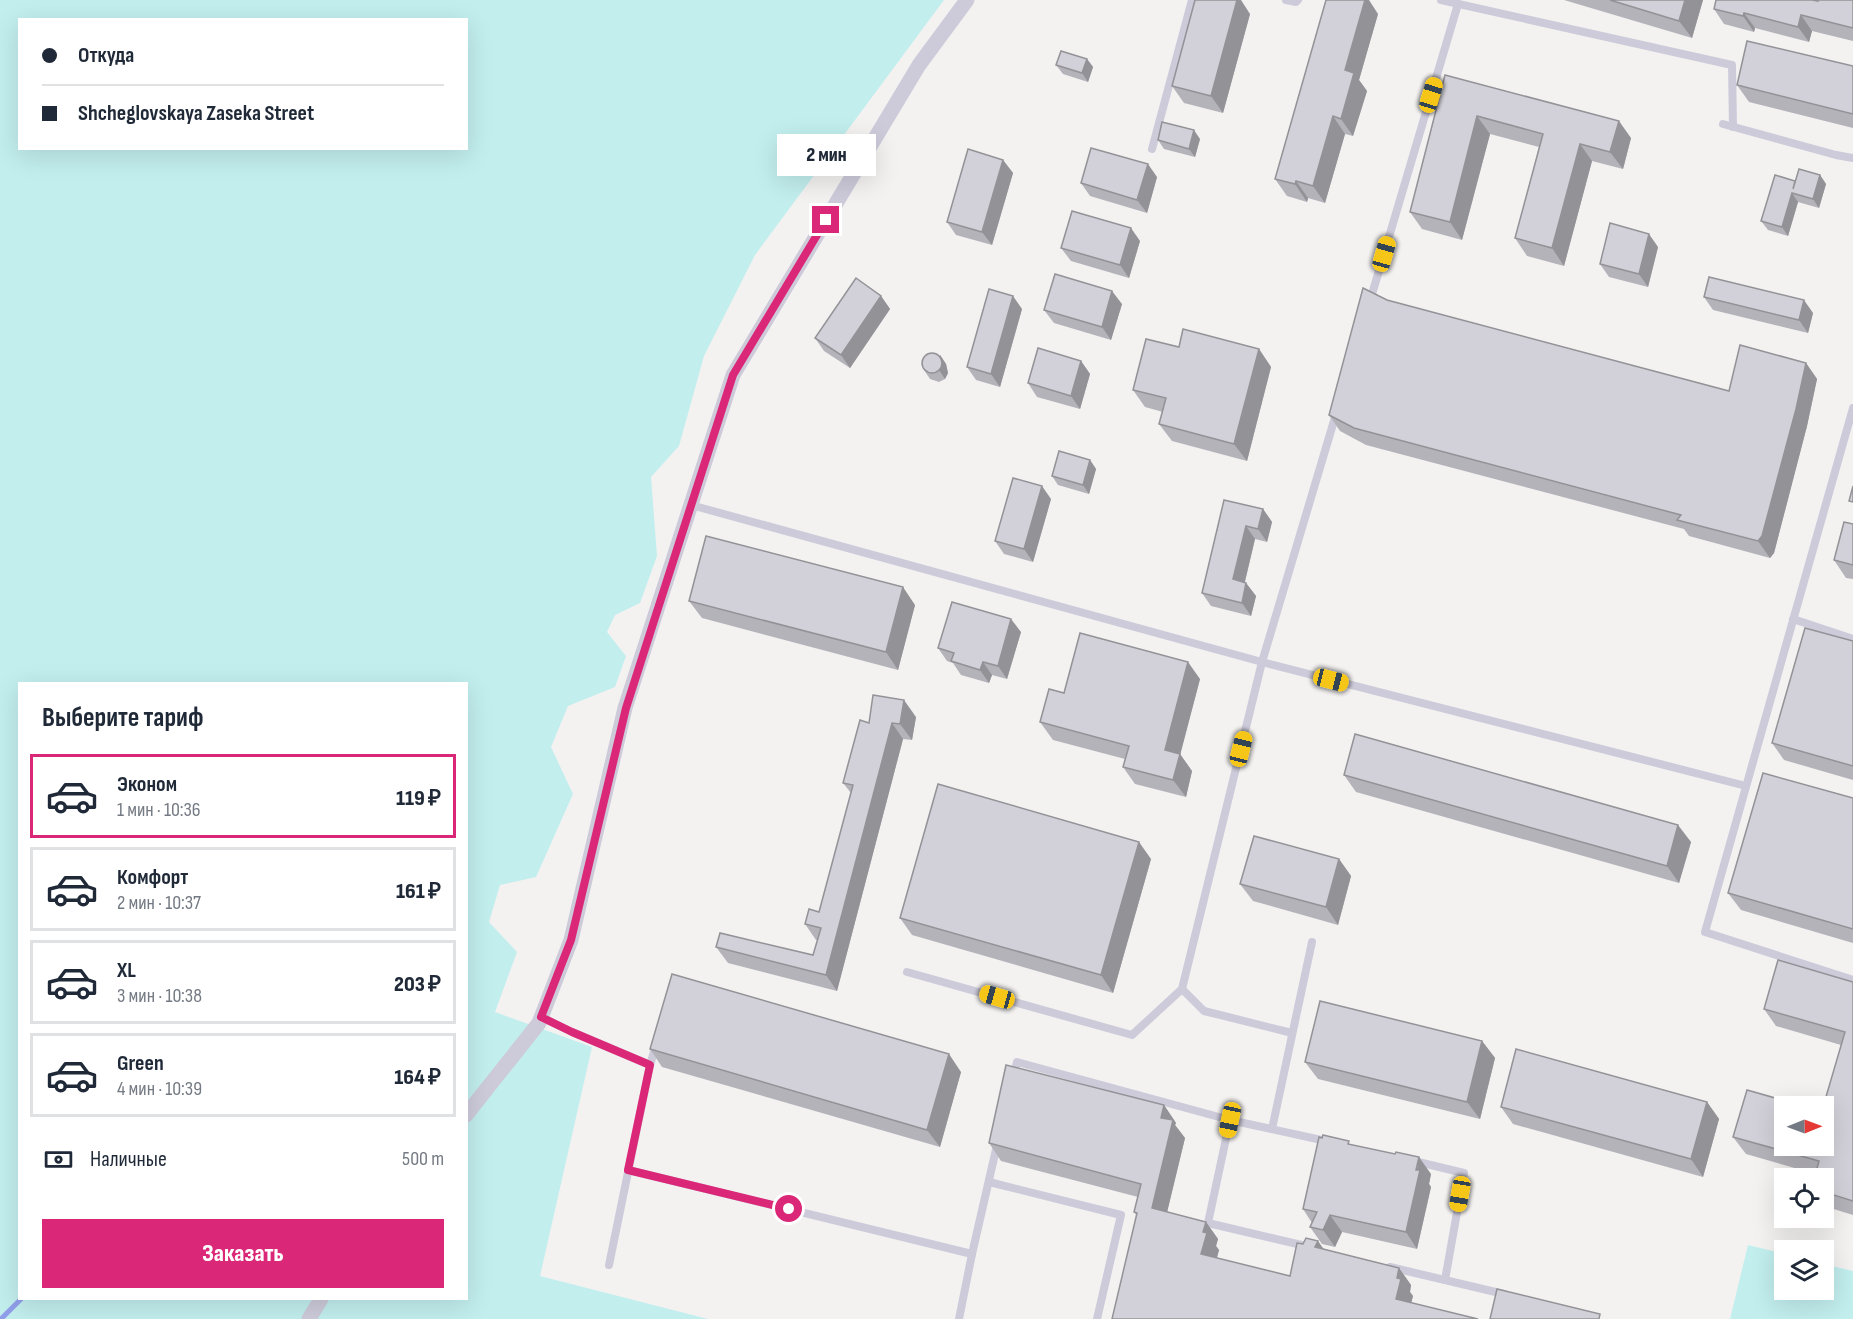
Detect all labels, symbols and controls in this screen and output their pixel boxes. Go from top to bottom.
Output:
text: Откуда [78,42,134,69]
car [1417,75,1445,115]
text: Shcheglovskaya Zaseka Street [78,100,314,127]
callout: 2 мин [776,133,876,175]
text: 2 мин [806,143,847,167]
route end [812,206,839,233]
car [1370,234,1398,274]
car [1311,667,1351,693]
text: Выберите тариф [42,702,204,734]
car [1228,729,1254,769]
icon: car [45,769,99,823]
text: Эконом [117,771,177,798]
text: 119 ₽ [396,785,441,812]
text: 1 мин · 10:36 [117,798,201,822]
icon: car [45,862,99,916]
text: Комфорт [117,864,188,891]
text: 161 ₽ [396,878,441,905]
text: 2 мин · 10:37 [117,891,201,915]
icon: car [45,955,99,1009]
text: XL [117,957,136,984]
text: 203 ₽ [394,971,441,998]
car [977,983,1017,1011]
text: 3 мин · 10:38 [117,984,202,1008]
icon: car [45,1048,99,1102]
text: Green [117,1050,164,1077]
text: 164 ₽ [394,1064,441,1091]
text: 4 мин · 10:39 [117,1077,202,1101]
north arrow [1774,1096,1834,1156]
map controls [1774,1096,1834,1300]
car [1217,1101,1243,1139]
icon: cash [42,1143,75,1176]
text: Наличные [90,1146,167,1173]
text: 500 m [402,1147,444,1171]
button: locate [1774,1168,1834,1228]
car [1448,1175,1472,1213]
route start [775,1195,802,1222]
button: Заказать [42,1219,444,1288]
button: layers [1774,1240,1834,1300]

